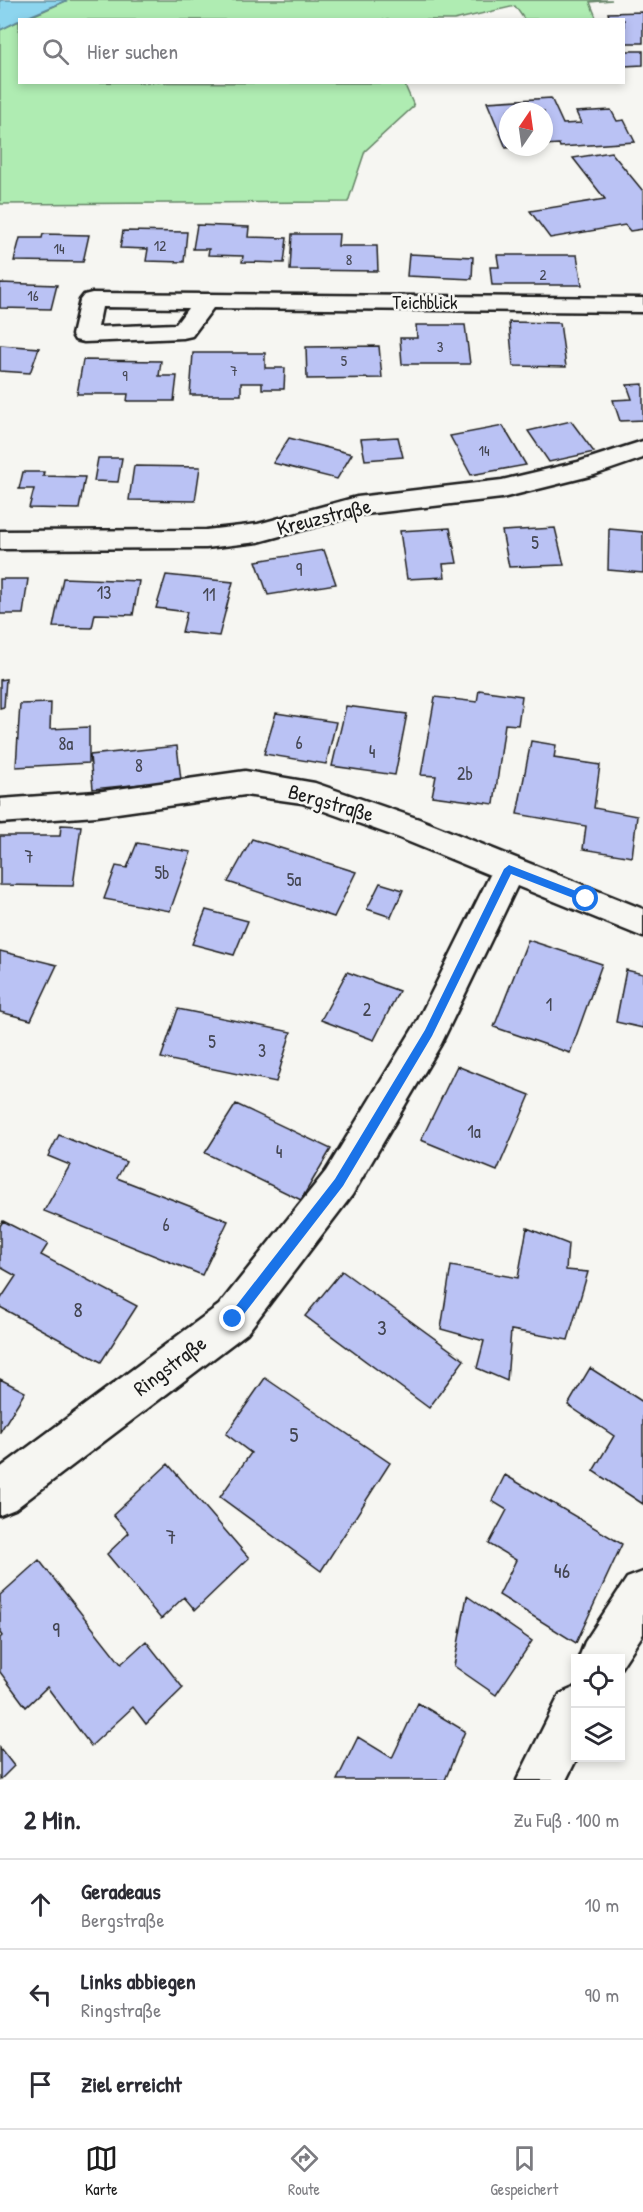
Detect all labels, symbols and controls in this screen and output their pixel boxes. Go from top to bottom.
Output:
search box [18,18,625,84]
icon: search [39,35,72,68]
text: Hier suchen [87,36,178,66]
north arrow [499,102,553,156]
house number: 12 [154,235,166,256]
house number: 14 [53,238,65,259]
house number: 8 [346,249,352,270]
house number: 2 [539,264,547,285]
house number: 16 [27,285,39,306]
street label: Teichblick [393,290,458,315]
house number: 3 [437,336,444,357]
house number: 5 [341,350,348,371]
house number: 7 [230,360,238,381]
house number: 9 [122,365,128,386]
house number: 14 [478,440,490,461]
street label: Kreuzstraße [274,491,374,542]
house number: 5 [531,530,539,555]
house number: 9 [296,557,303,582]
house number: 13 [97,580,111,605]
house number: 11 [202,582,216,607]
house number: 6 [295,730,303,755]
house number: 8a [59,731,73,756]
house number: 4 [369,739,376,764]
house number: 8 [135,753,143,778]
house number: 2b [457,761,473,786]
street label: Bergstraße [285,777,377,829]
house number: 7 [25,844,34,869]
house number: 5b [154,860,170,885]
house number: 5a [287,867,301,892]
route start [572,885,598,911]
house number: 1 [546,992,552,1017]
house number: 2 [363,997,372,1022]
house number: 5 [208,1029,216,1054]
house number: 3 [258,1038,266,1063]
house number: 1a [467,1119,481,1144]
house number: 4 [276,1139,283,1164]
house number: 6 [162,1212,170,1237]
house number: 8 [73,1295,83,1324]
route end [219,1305,245,1331]
house number: 3 [377,1313,387,1342]
street label: Ringstraße [127,1329,212,1403]
house number: 5 [290,1420,299,1449]
house number: 7 [166,1522,176,1551]
house number: 46 [554,1556,570,1585]
house number: 9 [52,1615,60,1644]
map controls [571,1654,625,1762]
button: locate [571,1654,625,1708]
button: layers [571,1708,625,1762]
text: 2 Min. [24,1802,81,1837]
text: Zu Fuß · 100 m [514,1806,619,1833]
text: Geradeaus [81,1876,161,1906]
icon: ahead [24,1888,57,1921]
text: 10 m [585,1891,619,1918]
text: Bergstraße [81,1906,164,1933]
text: Links abbiegen [81,1966,196,1996]
icon: left [24,1978,57,2011]
text: 90 m [585,1981,619,2008]
text: Ringstraße [81,1996,161,2023]
icon: arrive [24,2068,57,2101]
text: Ziel erreicht [81,2069,181,2099]
tab: Karte [85,2142,118,2200]
tab: Route [288,2142,321,2200]
tab: Gespeichert [490,2142,558,2200]

